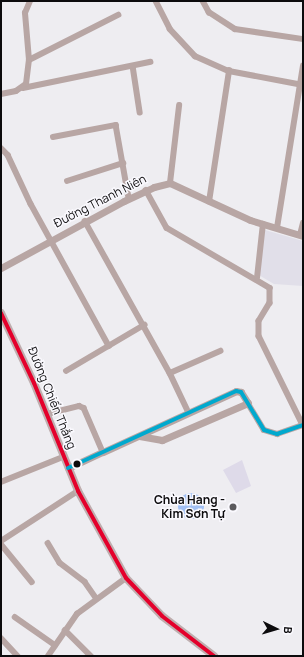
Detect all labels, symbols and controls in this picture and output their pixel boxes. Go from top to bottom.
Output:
street label: Đường Thanh Niên [51,172,149,230]
street label: Đường Chiến Thắng [25,345,79,451]
unlabelled marker [72,459,82,469]
place label: Chùa Hang - Kim Sơn Tự [154,493,225,521]
marker: Chùa Hang - Kim Sơn Tự [228,502,238,512]
north arrow [256,609,296,649]
text: B [281,626,296,634]

